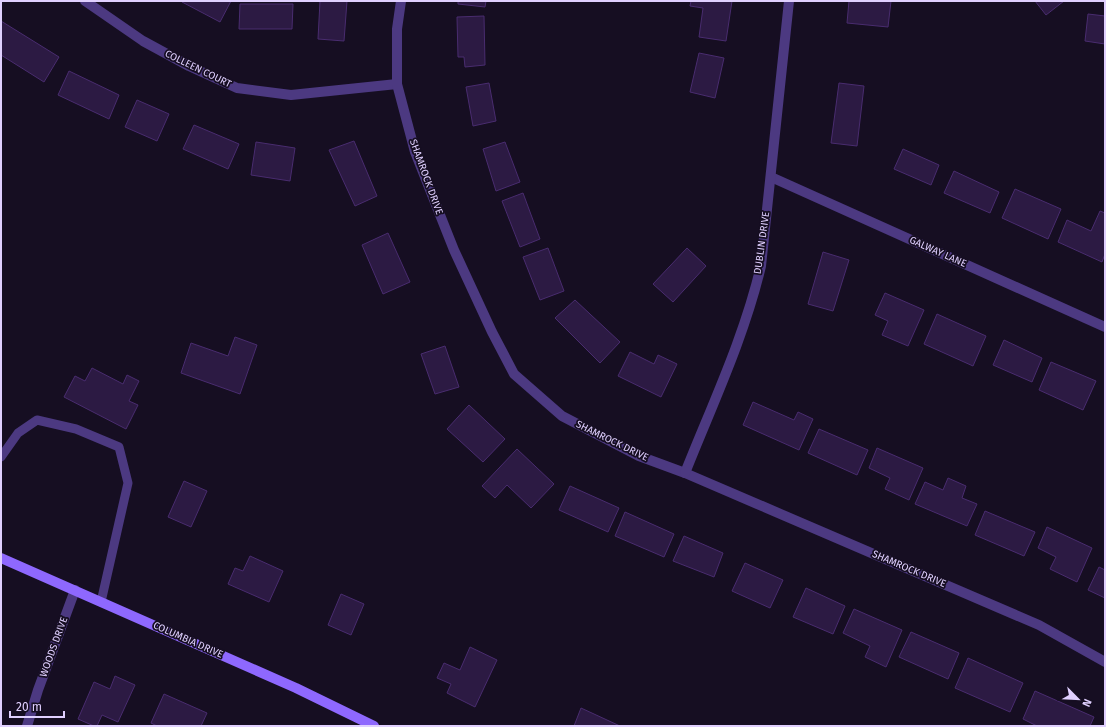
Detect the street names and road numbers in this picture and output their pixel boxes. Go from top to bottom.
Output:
street label: COLLEEN COURT [163,48,234,91]
street label: SHAMROCK DRIVE [407,138,445,216]
street label: DUBLIN DRIVE [752,211,772,275]
street label: GALWAY LANE [908,234,968,270]
street label: SHAMROCK DRIVE [574,418,650,464]
street label: SHAMROCK DRIVE [870,548,948,590]
street label: WOODS DRIVE [38,615,70,679]
street label: COLUMBIA DRIVE [151,619,225,661]

